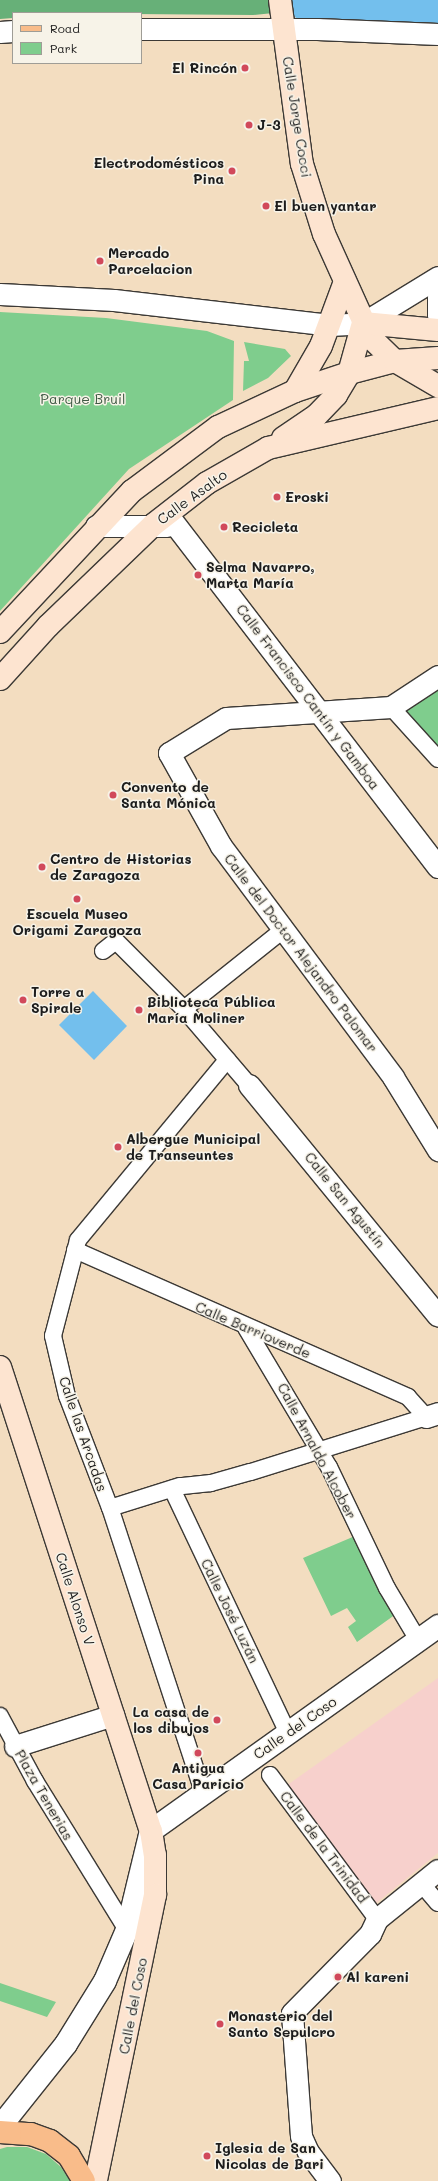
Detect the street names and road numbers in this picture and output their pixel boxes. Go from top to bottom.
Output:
street label: Calle Jorge Cocci [279,55,315,179]
street label: Calle Asalto [154,466,230,528]
street label: Calle Francisco Cantín y Gamboa [233,601,383,793]
street label: Calle del Doctor Alejandro Palomar [221,850,381,1056]
street label: Calle San Agustín [301,1149,389,1251]
street label: Calle Barrioverde [193,1298,313,1362]
street label: Calle las Arcadas [55,1374,111,1494]
street label: Calle Arnaldo Alcober [274,1380,360,1522]
street label: Calle Alonso V [52,1550,98,1648]
street label: Calle José Luzán [197,1556,263,1666]
street label: Calle del Coso [250,1693,340,1763]
street label: Plaza Tenerias [11,1747,77,1843]
street label: Calle de la Trinidad [277,1788,371,1906]
street label: Calle del Coso [115,1956,151,2056]

